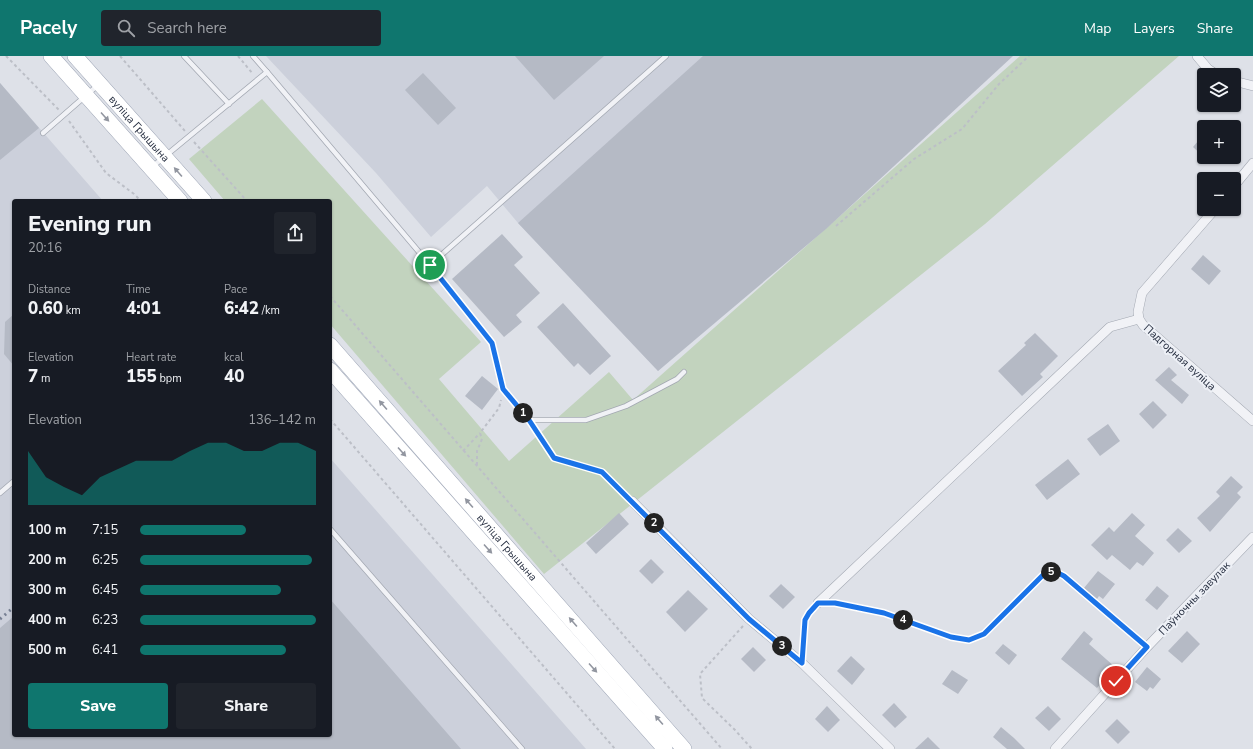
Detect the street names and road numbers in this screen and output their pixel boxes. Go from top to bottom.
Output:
street label: вуліца Грышына [105,92,173,165]
street label: Падгорная вуліца [1140,321,1219,394]
street label: вуліца Грышына [473,511,540,584]
street label: Паўночны завулак [1155,558,1234,638]

